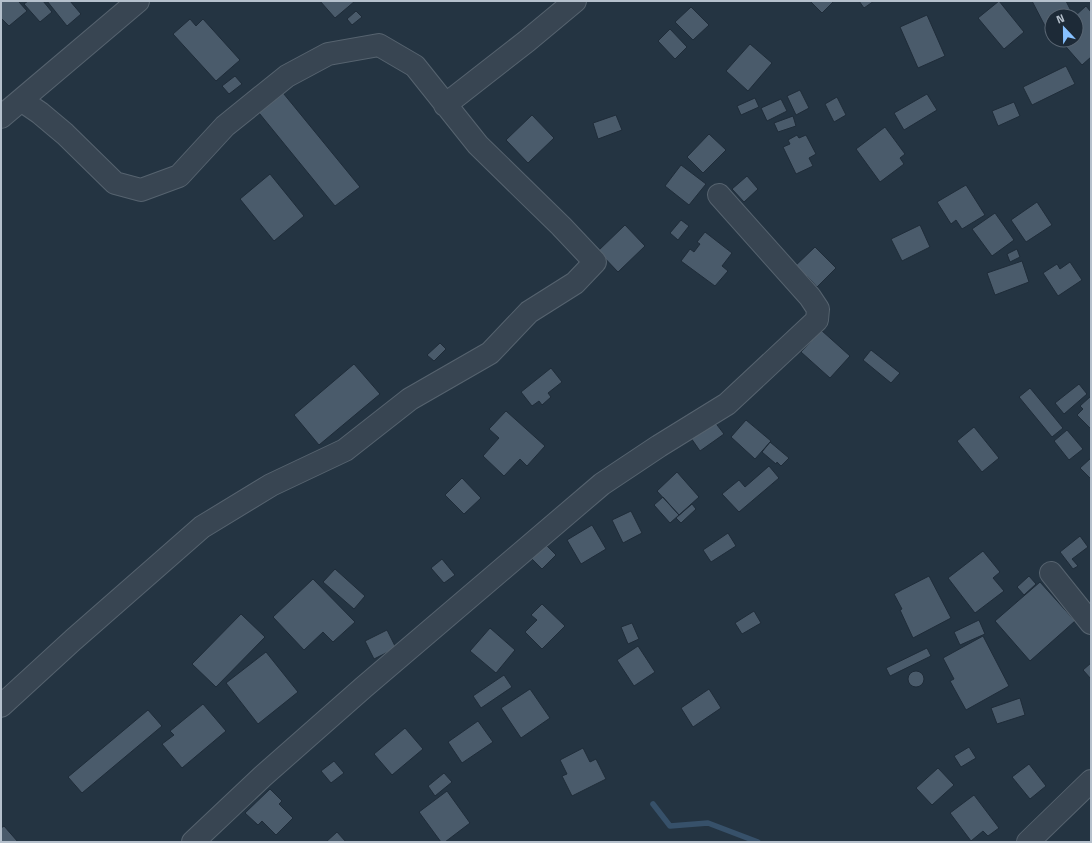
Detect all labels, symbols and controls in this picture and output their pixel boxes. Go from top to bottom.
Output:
north arrow [1044,8,1084,48]
text: N [1054,10,1067,28]

